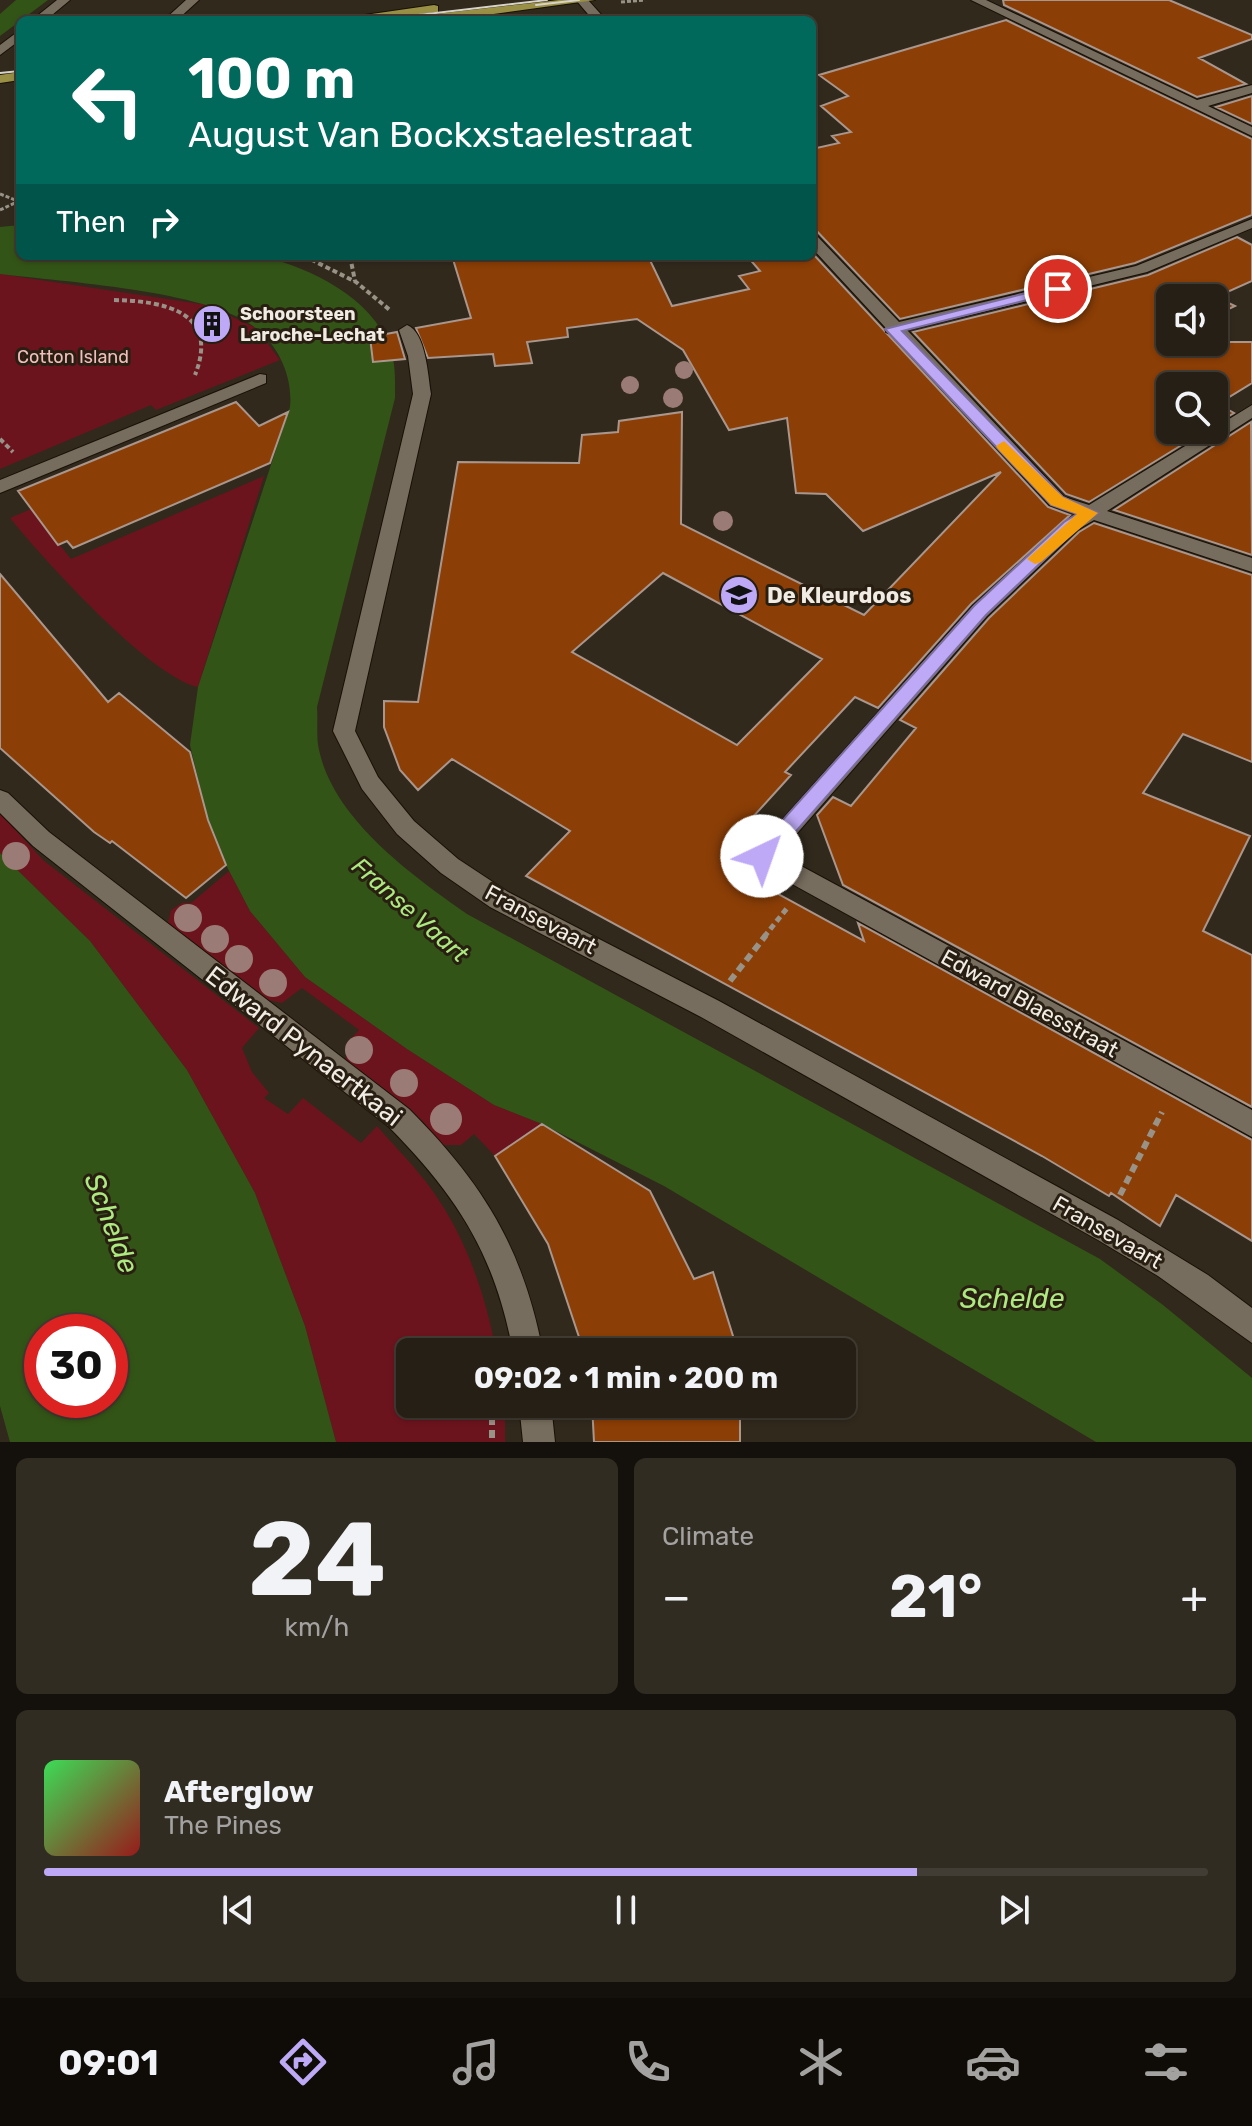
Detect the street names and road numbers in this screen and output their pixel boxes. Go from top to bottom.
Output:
street label: Fransevaart [480,879,601,960]
street label: Edward Blaesstraat [936,943,1124,1064]
street label: Edward Pynaertkaai [199,960,408,1133]
street label: Fransevaart [1048,1190,1168,1275]

